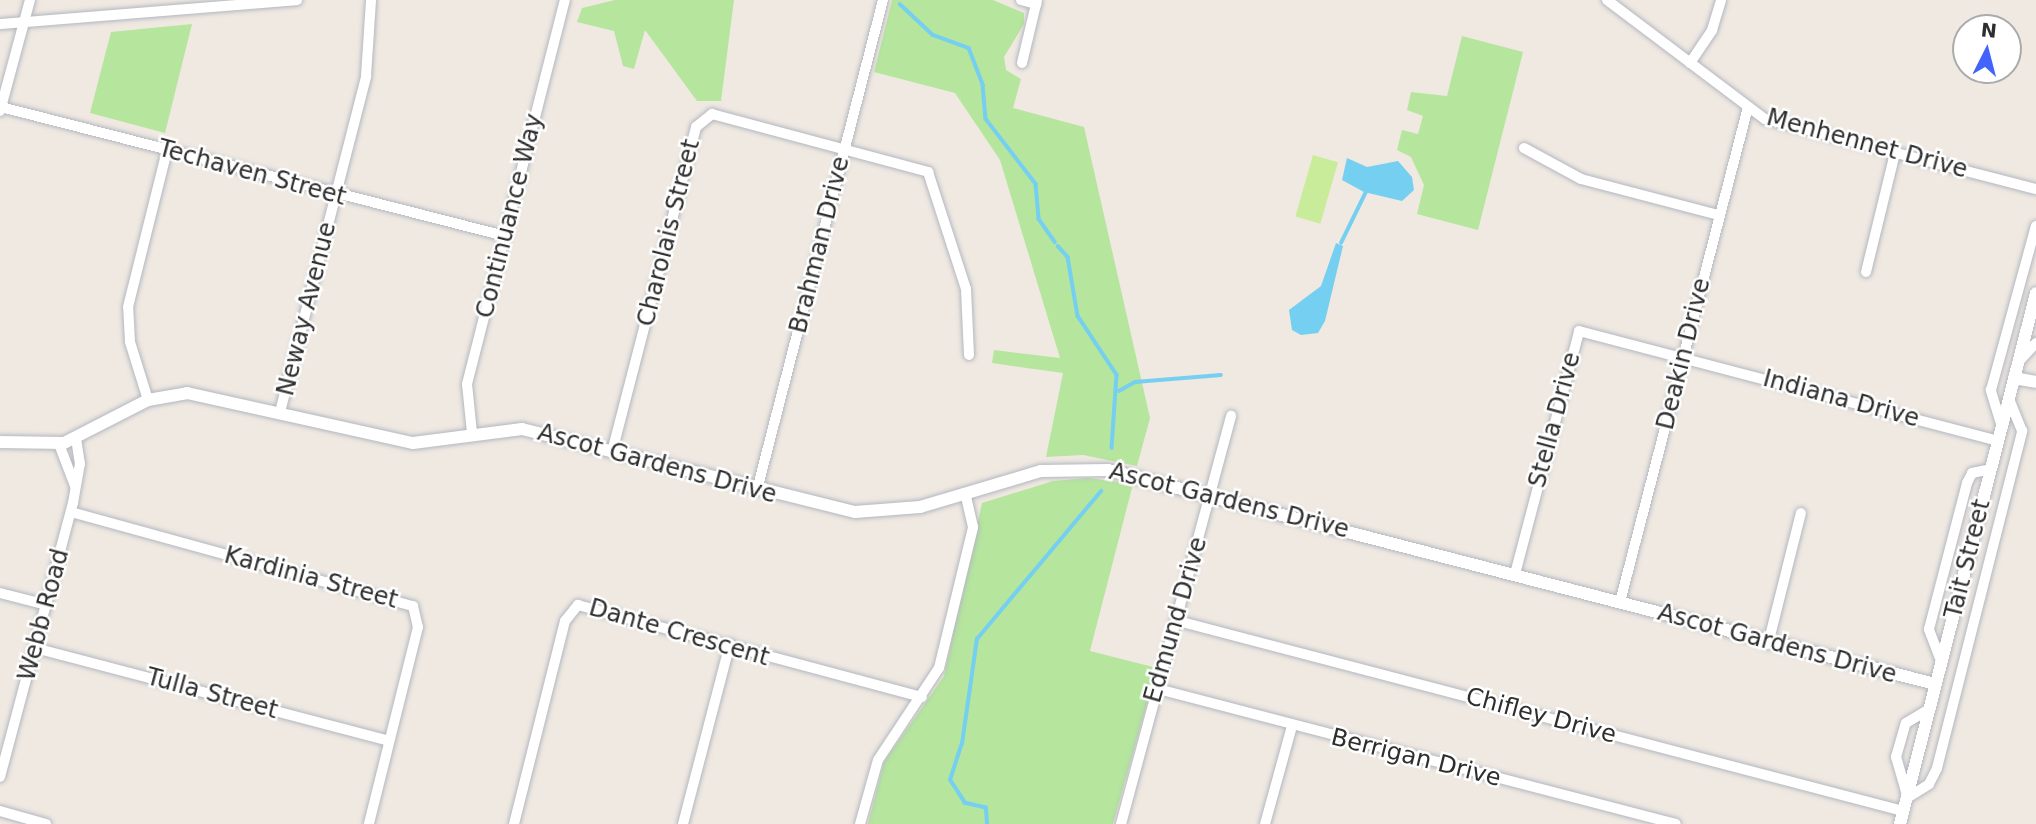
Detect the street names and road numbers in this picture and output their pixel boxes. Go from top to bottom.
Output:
street label: Menhennet Drive [1763,103,1971,185]
street label: Continuance Way [471,111,549,321]
street label: Techaven Street [155,134,349,212]
street label: Charolais Street [632,136,706,330]
street label: Brahman Drive [784,154,856,336]
street label: Neway Avenue [271,219,343,399]
street label: Deakin Drive [1651,275,1717,433]
street label: Stella Drive [1523,349,1587,491]
street label: Indiana Drive [1760,364,1922,434]
street label: Ascot Gardens Drive [535,418,779,510]
street label: Ascot Gardens Drive [1106,457,1352,545]
street label: Tait Street [1939,496,1997,622]
street label: Edmund Drive [1139,534,1213,706]
street label: Kardinia Street [221,541,401,615]
street label: Webb Road [13,546,75,684]
street label: Dante Crescent [586,594,772,672]
street label: Ascot Gardens Drive [1655,598,1899,690]
street label: Tulla Street [143,663,281,725]
street label: Chifley Drive [1463,682,1619,750]
street label: Berrigan Drive [1328,723,1504,793]

